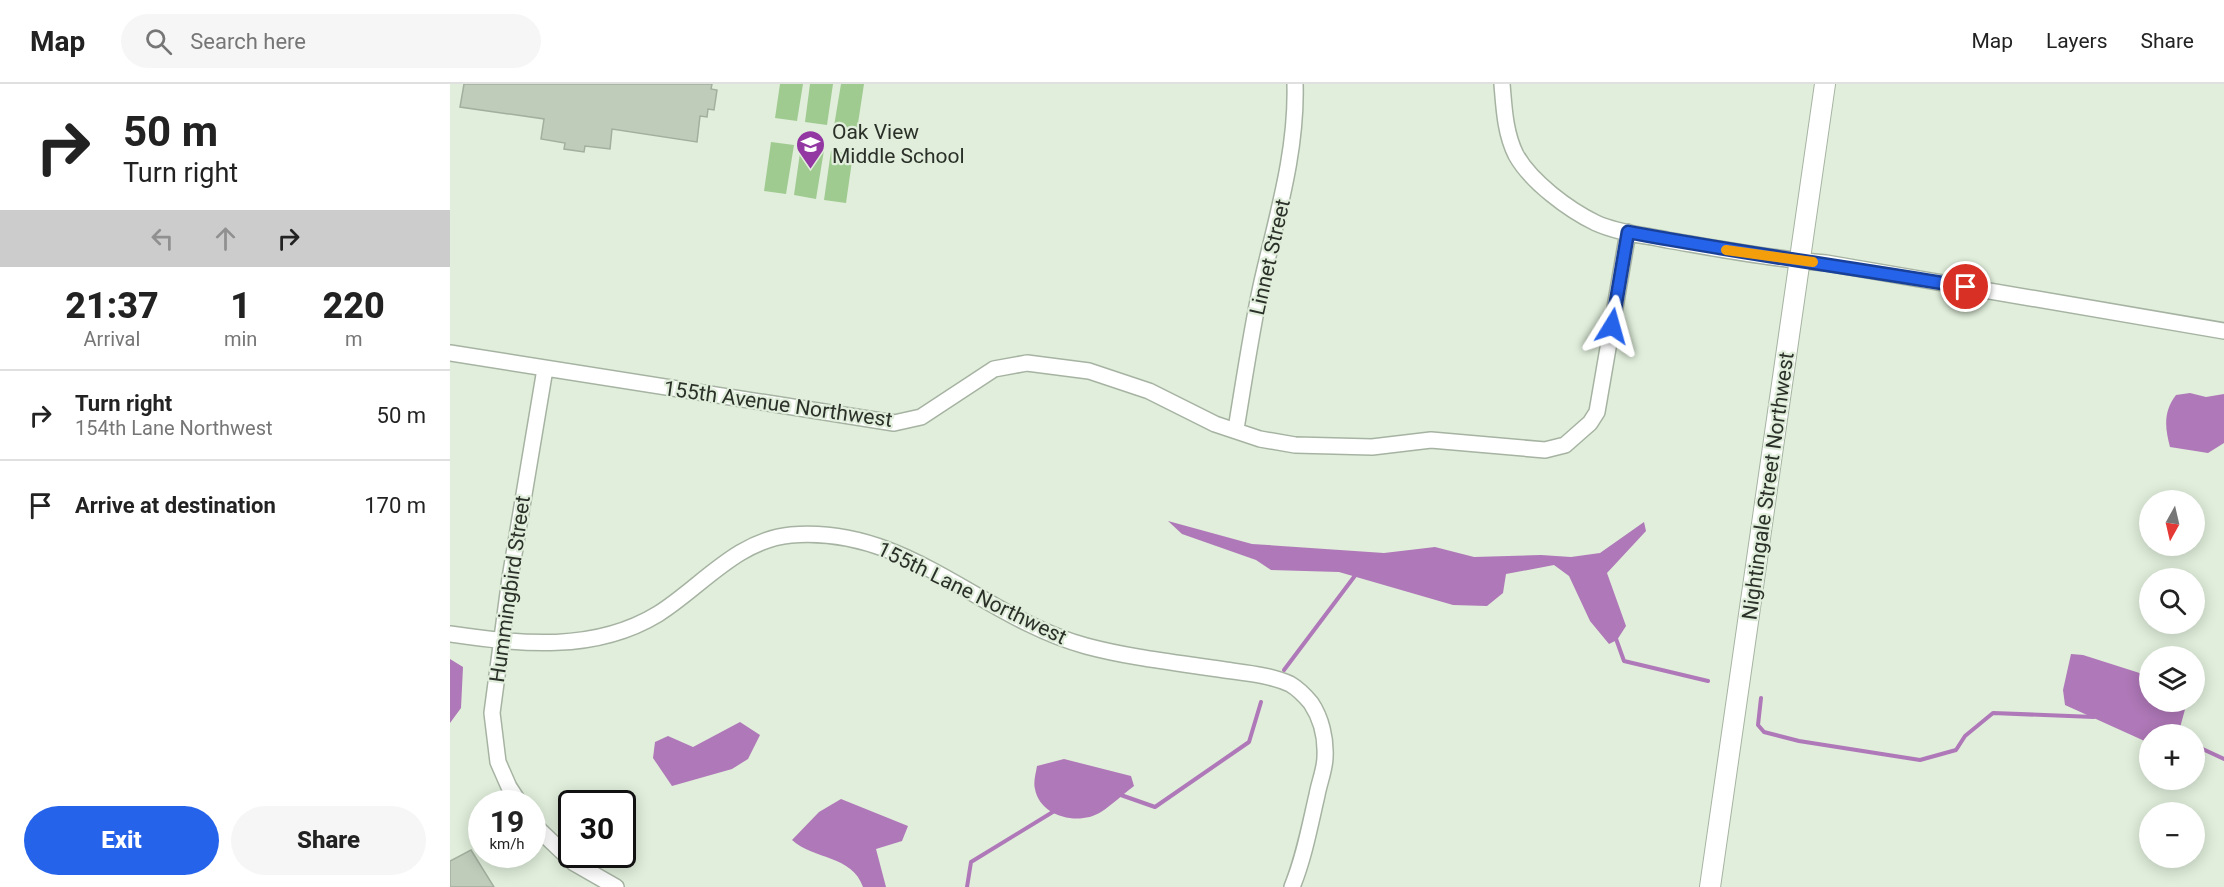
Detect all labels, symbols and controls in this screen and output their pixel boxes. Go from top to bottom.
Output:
search box [121,14,541,68]
text: Map [30,25,85,58]
icon: search [142,25,175,58]
text: Search here [190,29,306,54]
text: Map [1971,29,2013,53]
text: Layers [2046,29,2107,53]
text: Share [2140,29,2194,53]
text: 50 m [123,107,218,156]
icon: right [24,108,102,186]
place label: Oak View Middle School [832,120,965,168]
school or university icon: Oak View Middle School [795,128,827,170]
text: Turn right [123,157,238,189]
street label: Linnet Street [1245,197,1295,317]
icon: left [146,222,179,255]
icon: ahead [209,222,242,255]
icon: right [272,222,305,255]
pin [1940,261,1991,312]
icon: arrive [1949,270,1982,303]
text: 21:37 [65,285,159,327]
text: 1 [230,285,251,327]
text: 220 [323,285,385,327]
position arrow [1580,294,1644,358]
text: Arrival [84,327,140,351]
text: min [224,327,257,351]
text: m [345,327,362,351]
street label: Nightingale Street Northwest [1737,351,1799,621]
street label: 155th Avenue Northwest [662,376,894,432]
text: Turn right [75,391,172,416]
icon: right [24,399,57,432]
text: 50 m [377,403,426,428]
text: 154th Lane Northwest [75,416,273,440]
icon: arrive [24,489,57,522]
north arrow [2139,490,2205,556]
map controls [2139,490,2205,868]
text: Arrive at destination [75,493,276,518]
text: 170 m [364,493,426,518]
street label: Hummingbird Street [485,494,535,684]
street label: 155th Lane Northwest [874,537,1071,649]
button: search [2139,568,2205,634]
button: layers [2139,646,2205,712]
button: + [2139,724,2205,790]
speed limit sign: 30 [558,790,636,868]
button: − [2139,802,2205,868]
text: 19 [490,804,524,839]
button: Exit [24,806,219,875]
button: Share [231,806,426,875]
text: km/h [489,835,525,853]

